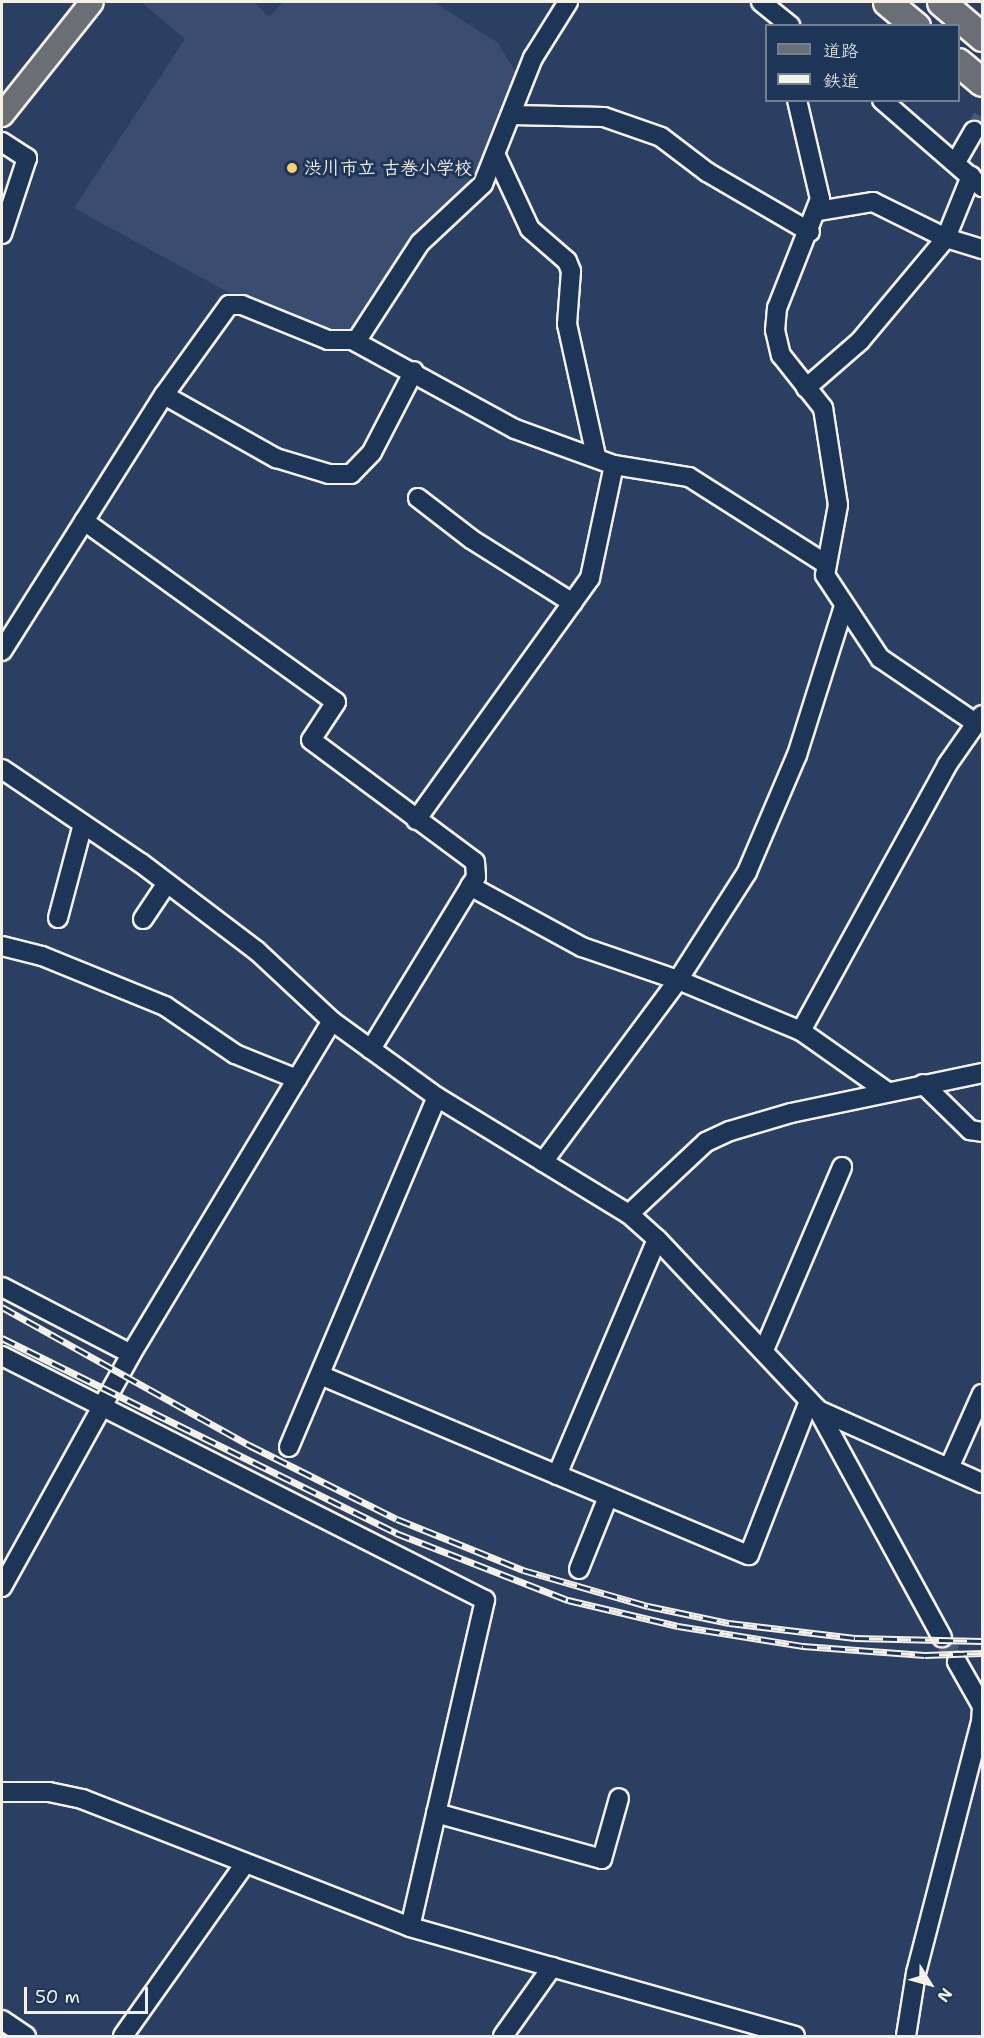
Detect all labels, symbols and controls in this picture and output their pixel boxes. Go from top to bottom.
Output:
legend [765,24,960,102]
text: 道路 [823,39,859,63]
text: 鉄道 [823,69,859,93]
place label: 渋川市立 古巻小学校 [304,157,472,179]
marker: 渋川市立 古巻小学校 [285,161,299,175]
north arrow [900,1954,960,2014]
scale bar [27,1975,152,2013]
text: N [933,1984,957,2007]
text: 50 m [35,1985,80,2009]

